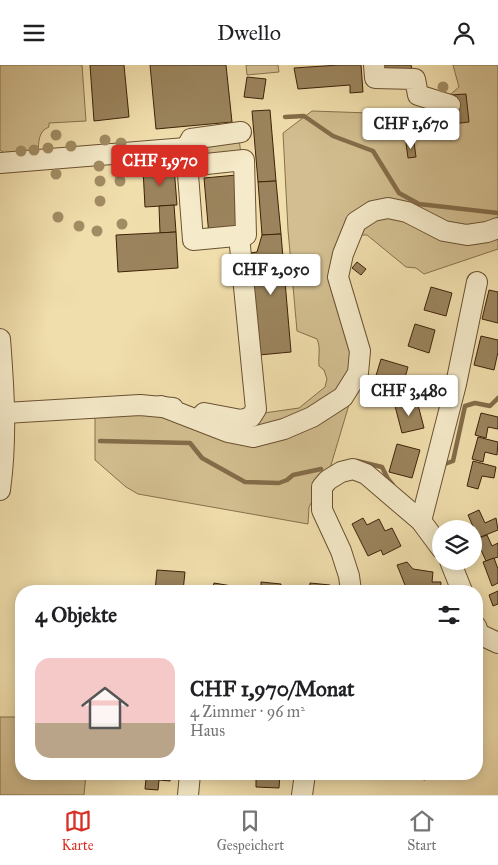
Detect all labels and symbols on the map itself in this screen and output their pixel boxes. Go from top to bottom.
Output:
pin: CHF 1,670 [354,107,468,150]
pin: CHF 1,970 [103,145,217,187]
pin: CHF 2,050 [214,253,328,296]
pin: CHF 3,480 [352,375,466,417]

